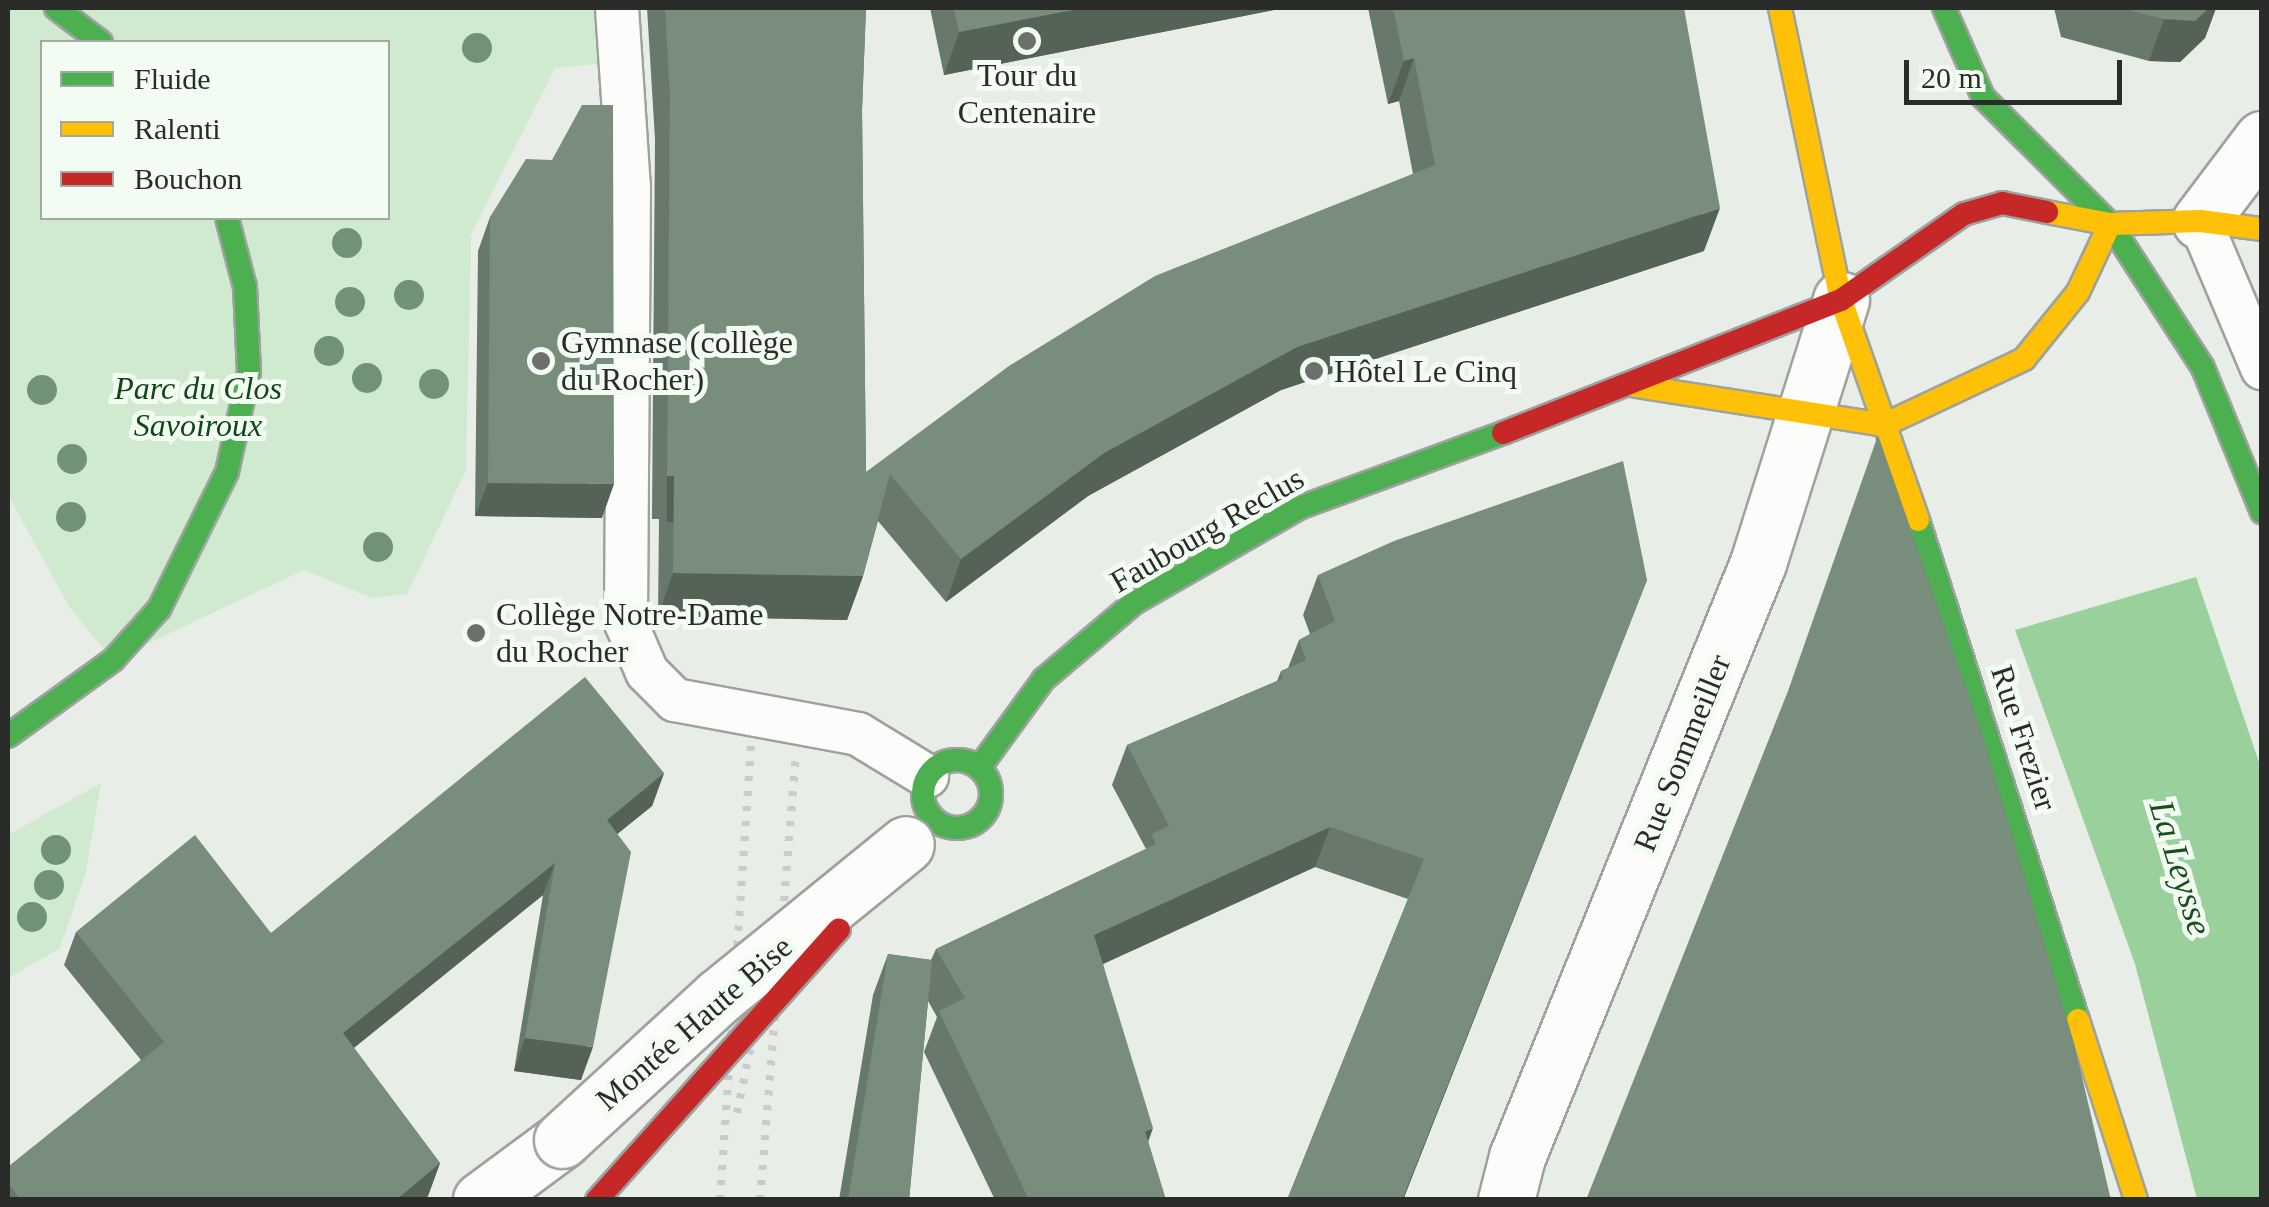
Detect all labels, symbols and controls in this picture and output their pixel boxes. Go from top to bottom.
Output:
marker: Tour du Centenaire [1016,30,1038,52]
legend [40,40,390,220]
scale bar [1909,40,2126,102]
place label: Tour du Centenaire [958,57,1096,132]
text: 20 m [1921,61,1982,94]
text: Fluide [134,62,211,95]
text: Ralenti [134,112,221,145]
text: Bouchon [134,162,242,195]
place label: Gymnase (collège du Rocher) [561,324,793,399]
marker: Gymnase (collège du Rocher) [530,350,552,372]
place label: Hôtel Le Cinq [1334,352,1517,390]
marker: Hôtel Le Cinq [1303,360,1325,382]
park label: Parc du Clos Savoiroux [114,370,282,445]
street label: Faubourg Reclus [1103,459,1311,601]
place label: Collège Notre-Dame du Rocher [496,596,763,671]
marker: Collège Notre-Dame du Rocher [465,622,487,644]
street label: Rue Sommeiller [1625,649,1739,857]
street label: Rue Frezier [1983,661,2065,815]
water label: La Leysse [2140,795,2220,941]
street label: Montée Haute Bise [588,927,800,1119]

